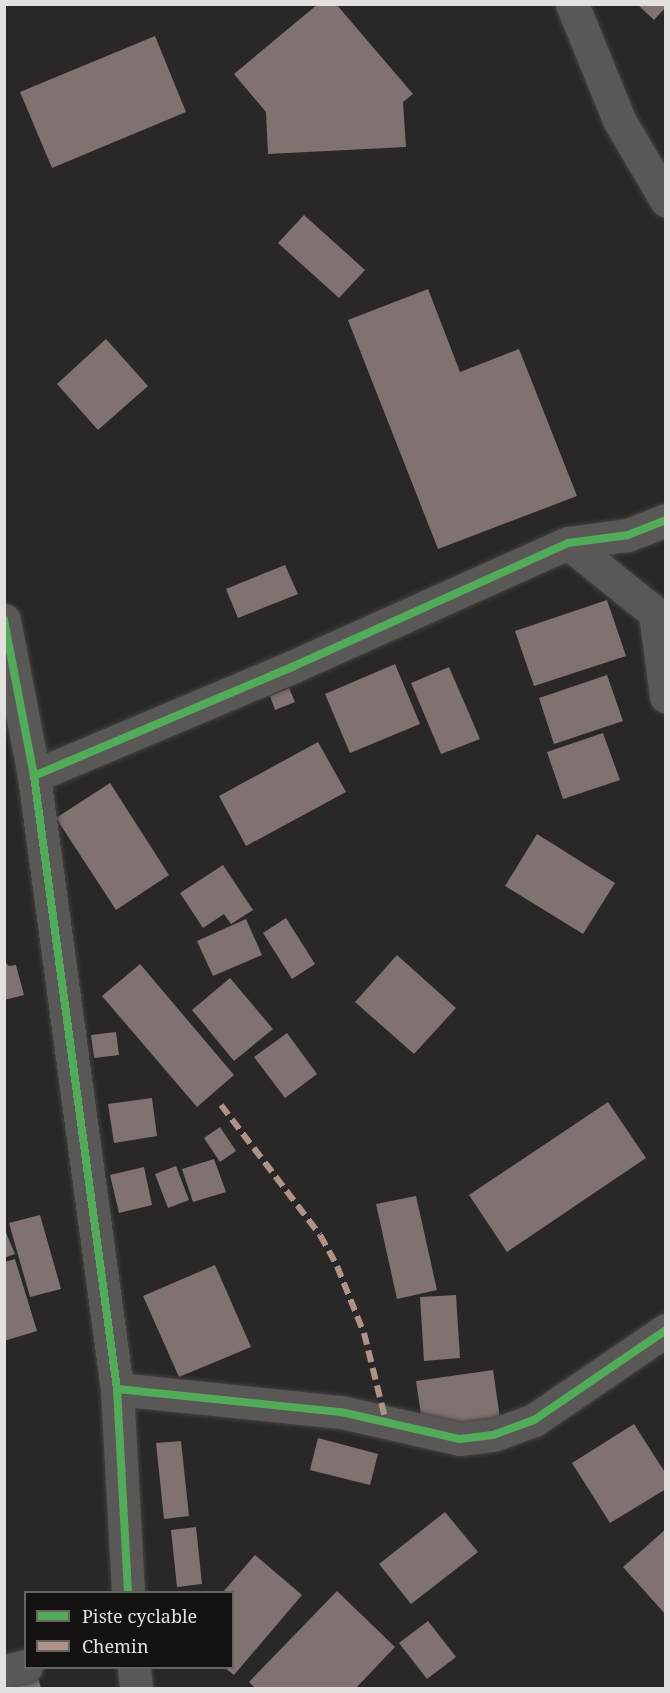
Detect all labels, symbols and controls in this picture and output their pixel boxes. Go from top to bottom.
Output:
legend [24,1591,234,1669]
text: Piste cyclable [82,1604,197,1628]
text: Chemin [82,1634,149,1658]

